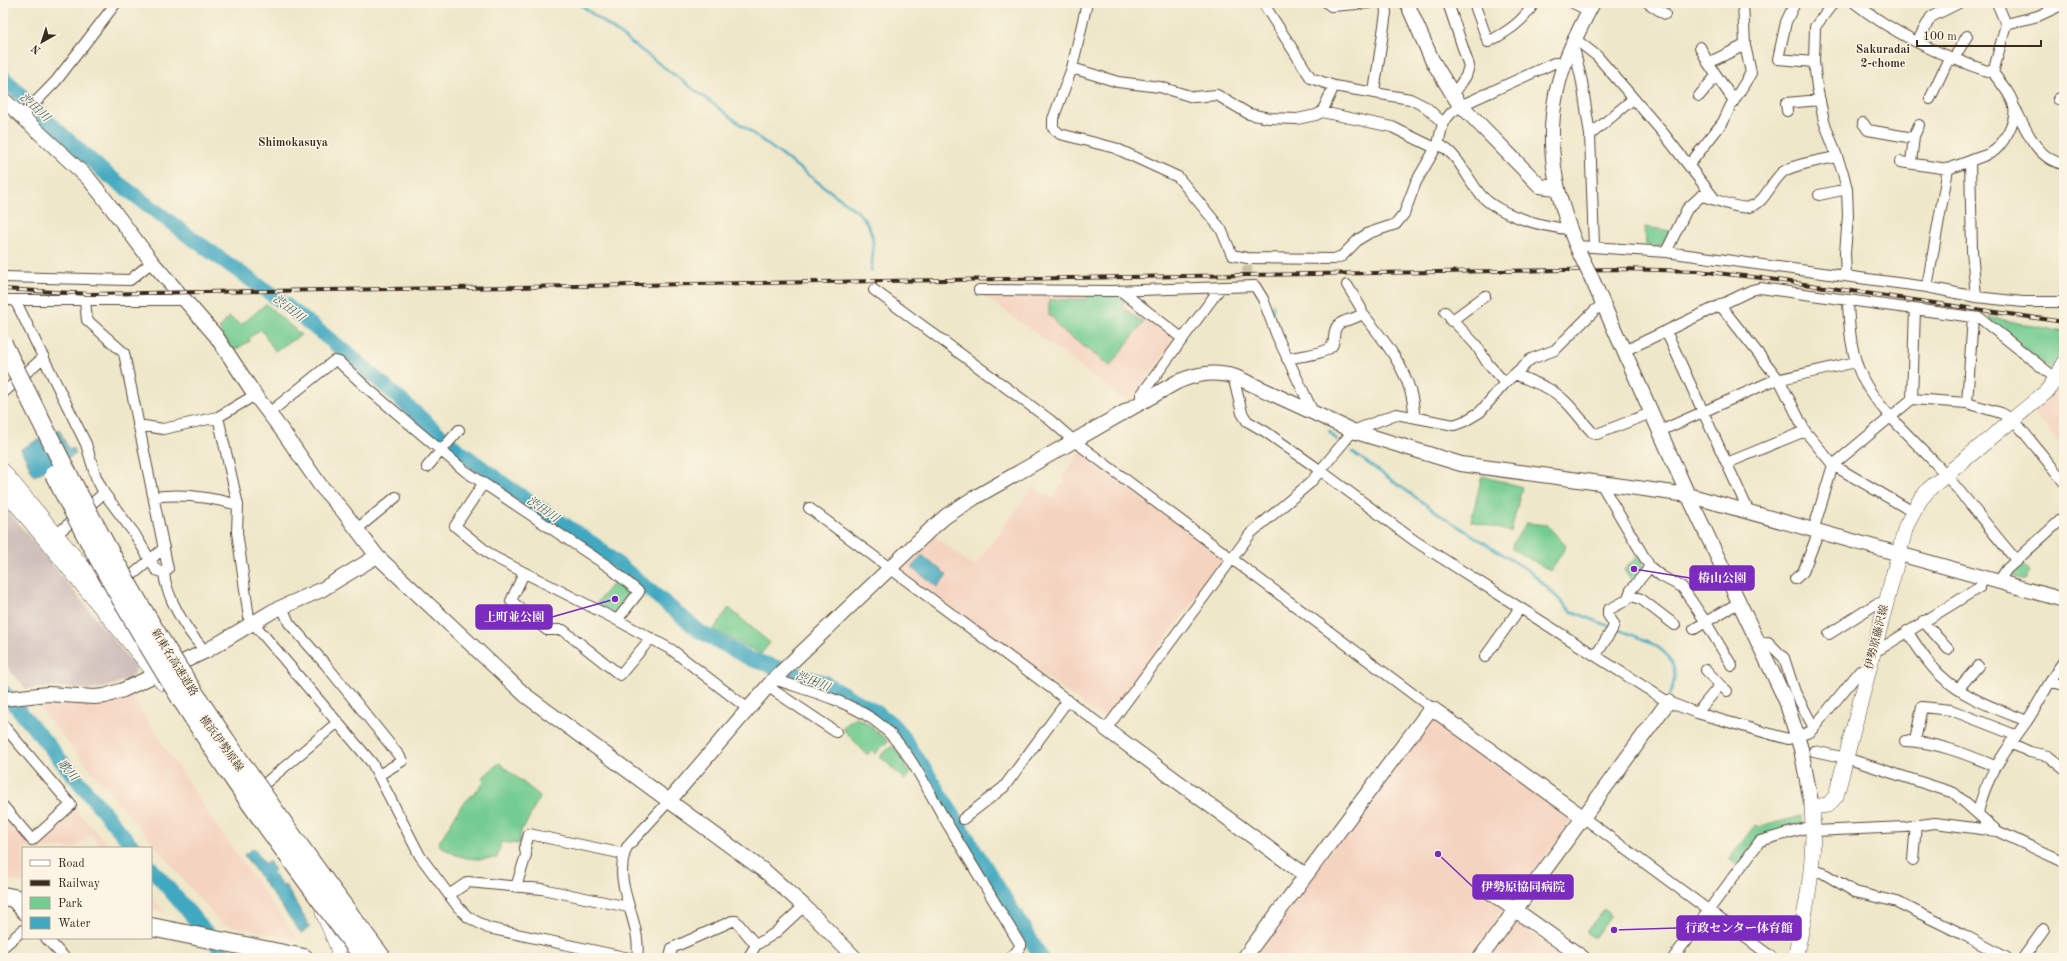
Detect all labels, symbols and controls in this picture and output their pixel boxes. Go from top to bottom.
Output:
north arrow [22,22,62,62]
scale bar [1917,22,2041,48]
text: 100 m [1923,31,1957,43]
text: N [29,41,43,56]
district label: Sakuradai 2-chome [1856,44,1911,70]
water label: 渋田川 [17,90,54,126]
district label: Shimokasuya [258,137,328,149]
water label: 渋田川 [271,292,308,326]
water label: 渋田川 [524,494,563,526]
callout: 椿山公園 [1690,566,1754,590]
text: 椿山公園 [1698,571,1746,585]
street label: 伊勢原藤沢線 [1862,604,1891,671]
callout: 上町並公園 [476,605,552,629]
text: 上町並公園 [484,610,544,624]
street label: 新東名高速道路 [149,626,200,698]
water label: 渋田川 [794,669,834,695]
street label: 横浜伊勢原線 [197,713,246,774]
water label: 歌川 [55,756,82,785]
legend [22,847,152,939]
text: Road [58,858,85,870]
callout: 伊勢原協同病院 [1473,875,1573,899]
text: Railway [58,878,101,890]
text: 伊勢原協同病院 [1481,880,1565,894]
text: Park [58,898,83,910]
callout: 行政センター体育館 [1677,916,1801,940]
text: Water [58,918,91,930]
text: 行政センター体育館 [1685,921,1793,935]

